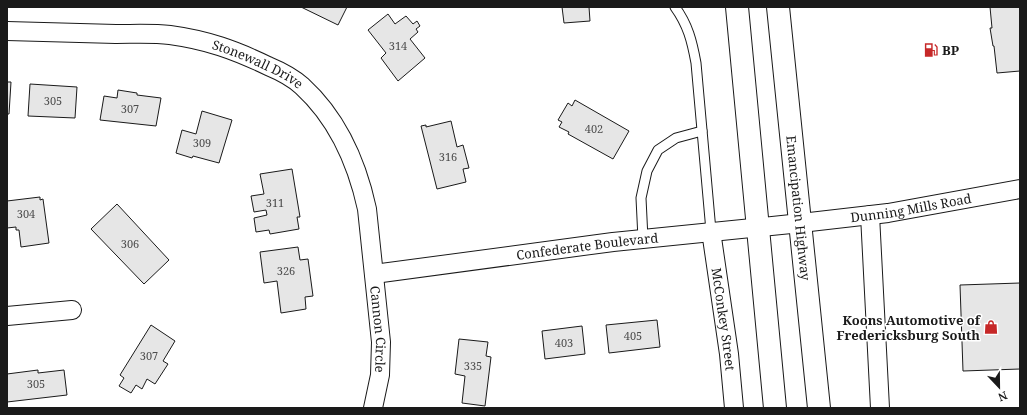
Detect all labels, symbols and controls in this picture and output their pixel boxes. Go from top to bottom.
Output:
street label: Stonewall Drive [210,35,307,93]
house number: 314 [389,38,407,53]
place label: BP [942,41,960,59]
fuel station icon: BP [923,42,939,58]
house number: 305 [44,93,62,108]
house number: 307 [121,101,139,116]
house number: 402 [585,121,603,136]
house number: 309 [193,135,211,150]
street label: Emancipation Highway [782,135,815,282]
house number: 316 [439,149,457,164]
street label: Dunning Mills Road [849,189,973,226]
house number: 311 [266,195,284,210]
house number: 304 [17,206,35,221]
street label: Confederate Boulevard [515,228,659,264]
house number: 306 [121,236,139,251]
house number: 326 [277,263,295,278]
street label: McConkey Street [707,266,740,372]
street label: Cannon Circle [366,285,390,373]
place label: Koons Automotive of Fredericksburg South [836,311,982,344]
shop icon: Koons Automotive of Fredericksburg South [983,319,999,335]
house number: 405 [624,328,642,343]
house number: 403 [555,335,573,350]
house number: 307 [140,348,158,363]
house number: 335 [464,358,482,373]
north arrow [979,367,1019,407]
house number: 305 [27,376,45,391]
text: N [996,388,1010,405]

